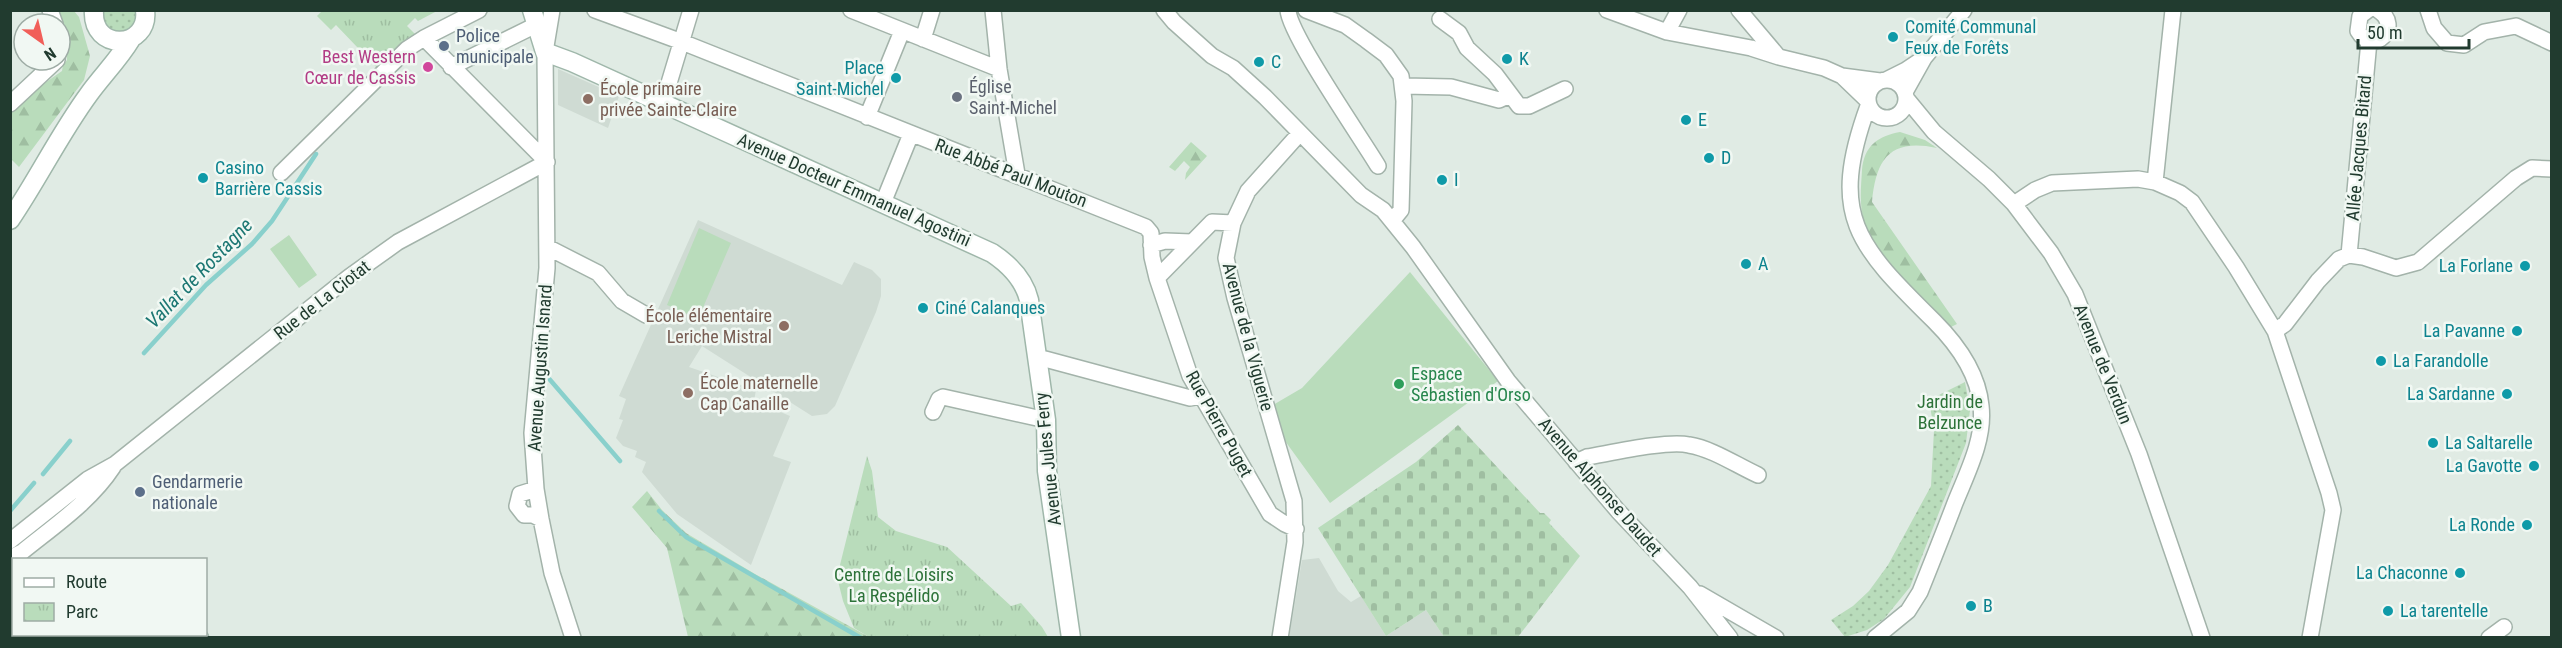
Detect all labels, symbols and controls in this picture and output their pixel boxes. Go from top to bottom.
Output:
north arrow [12,12,72,72]
scale bar [2358,12,2469,50]
place label: Comité Communal Feux de Forêts [1905,16,2036,58]
text: 50 m [2367,22,2402,43]
place label: Police municipale [456,25,534,67]
marker: Comité Communal Feux de Forêts [1886,30,1900,44]
marker: Police municipale [437,39,451,53]
text: N [41,43,59,65]
place label: Best Western Cœur de Cassis [304,46,416,88]
place label: K [1519,48,1529,69]
place label: C [1271,51,1281,72]
marker: K [1500,52,1514,66]
marker: C [1252,55,1266,69]
place label: Place Saint-Michel [796,57,884,99]
marker: Best Western Cœur de Cassis [421,60,435,74]
marker: Place Saint-Michel [889,71,903,85]
street label: Allée Jacques Bitard [2342,74,2375,222]
place label: Église Saint-Michel [969,76,1057,118]
place label: École primaire privée Sainte-Claire [600,78,737,120]
marker: Église Saint-Michel [950,90,964,104]
marker: École primaire privée Sainte-Claire [581,92,595,106]
place label: E [1698,109,1707,130]
marker: E [1679,113,1693,127]
street label: Avenue Docteur Emmanuel Agostini [734,128,974,251]
street label: Rue Abbé Paul Mouton [932,134,1090,211]
place label: D [1721,147,1731,168]
marker: D [1702,151,1716,165]
place label: Casino Barrière Cassis [215,157,322,199]
place label: I [1454,169,1459,190]
marker: Casino Barrière Cassis [196,171,210,185]
marker: I [1435,173,1449,187]
water label: Vallat de Rostagne [141,213,257,333]
place label: A [1758,253,1769,274]
place label: La Forlane [2439,255,2513,276]
street label: Rue de La Ciotat [269,256,374,344]
marker: A [1739,257,1753,271]
marker: La Forlane [2518,259,2532,273]
street label: Avenue de la Viguerie [1219,260,1278,413]
street label: Avenue Augustin Isnard [523,284,556,452]
place label: Ciné Calanques [935,297,1045,318]
marker: Ciné Calanques [916,301,930,315]
street label: Avenue de Verdun [2070,301,2137,427]
place label: École élémentaire Leriche Mistral [646,305,772,347]
marker: École élémentaire Leriche Mistral [777,319,791,333]
place label: La Pavanne [2423,320,2505,341]
marker: La Pavanne [2510,324,2524,338]
place label: La Farandolle [2393,350,2488,371]
marker: La Farandolle [2374,354,2388,368]
place label: Espace Sébastien d'Orso [1411,363,1531,405]
street label: Rue Pierre Puget [1182,367,1257,480]
place label: École maternelle Cap Canaille [700,372,818,414]
marker: Espace Sébastien d'Orso [1392,377,1406,391]
place label: La Sardanne [2407,383,2495,404]
marker: École maternelle Cap Canaille [681,386,695,400]
marker: La Sardanne [2500,387,2514,401]
street label: Avenue Jules Ferry [1030,391,1065,527]
park label: Jardin de Belzunce [1917,391,1983,433]
street label: Avenue Alphonse Daudet [1534,413,1666,560]
place label: La Saltarelle [2445,432,2533,453]
marker: La Saltarelle [2426,436,2440,450]
place label: La Gavotte [2446,455,2522,476]
marker: La Gavotte [2527,459,2541,473]
place label: Gendarmerie nationale [152,471,243,513]
marker: Gendarmerie nationale [133,485,147,499]
place label: La Ronde [2449,514,2515,535]
marker: La Ronde [2520,518,2534,532]
legend [12,558,207,636]
place label: La Chaconne [2356,562,2448,583]
park label: Centre de Loisirs La Respélido [834,564,954,606]
marker: La Chaconne [2453,566,2467,580]
text: Route [66,571,107,592]
place label: B [1983,595,1993,616]
marker: B [1964,599,1978,613]
place label: La tarentelle [2400,600,2488,621]
text: Parc [66,601,98,622]
marker: La tarentelle [2381,604,2395,618]

